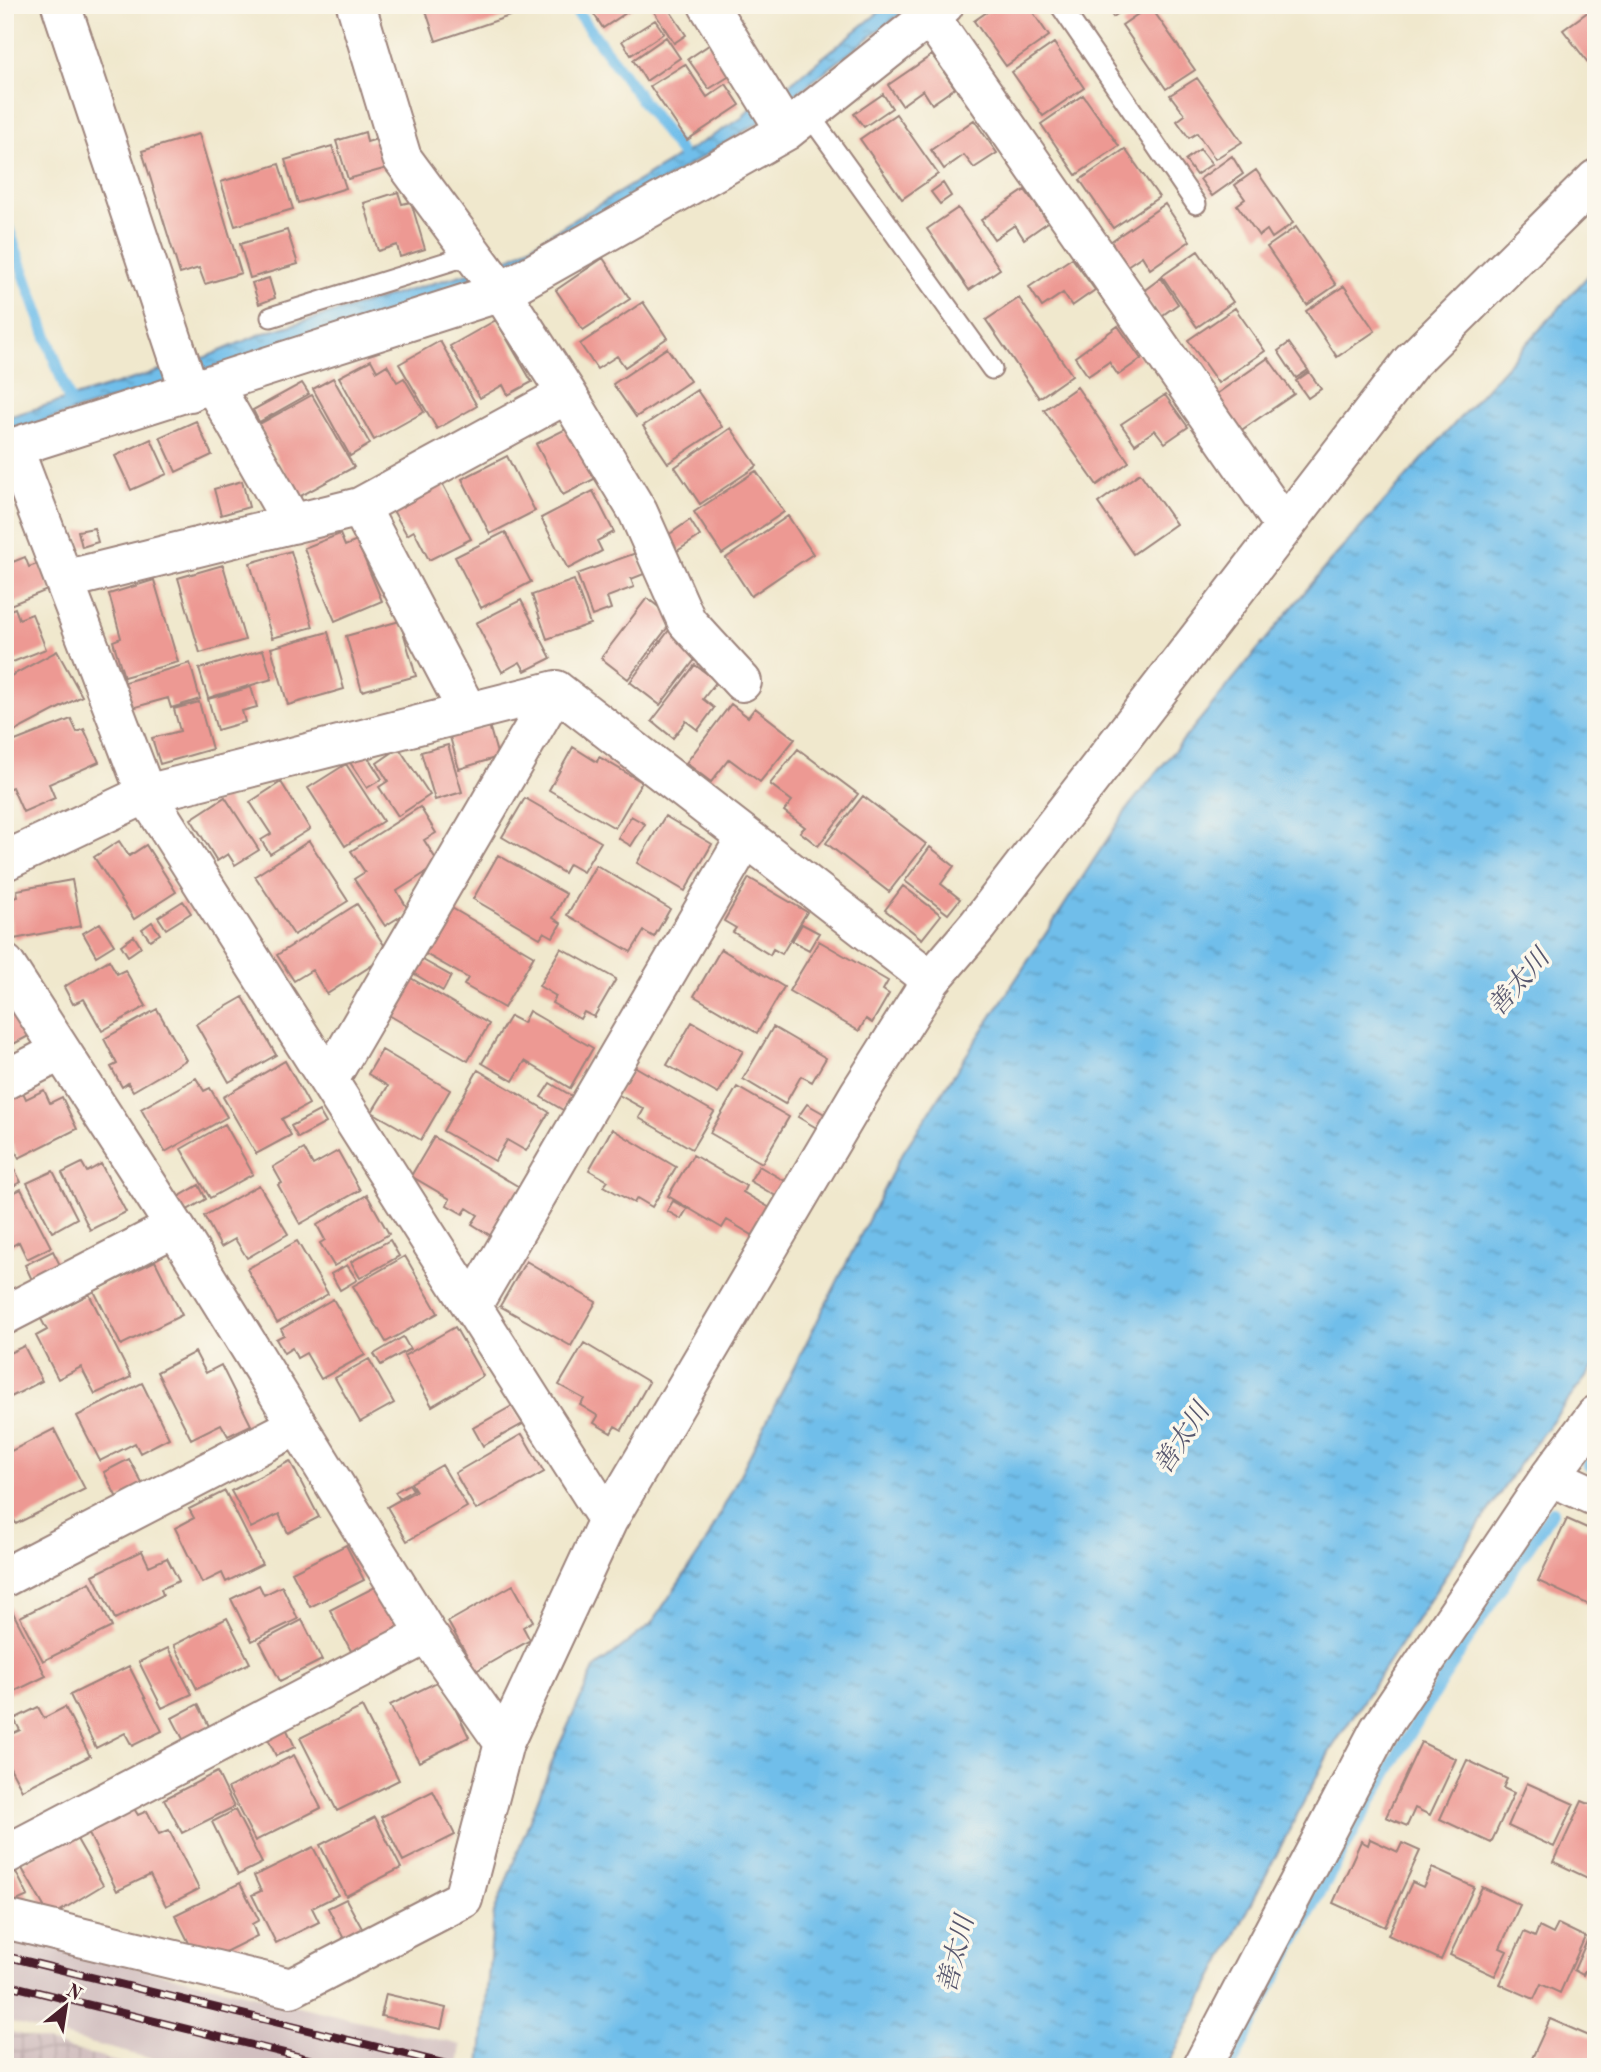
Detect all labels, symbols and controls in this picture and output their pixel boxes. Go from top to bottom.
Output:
water label: 善太川 [1483,942,1557,1021]
water label: 善太川 [1149,1396,1216,1479]
water label: 善太川 [933,1910,980,1995]
north arrow [32,1970,102,2040]
text: N [62,1982,85,2006]

